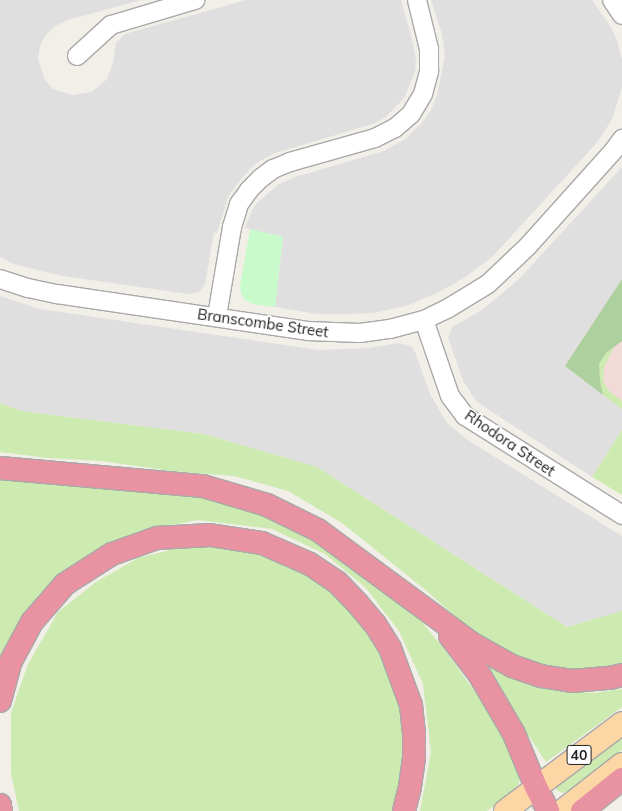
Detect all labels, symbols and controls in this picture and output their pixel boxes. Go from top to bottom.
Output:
street label: Branscombe Street [196,305,330,341]
street label: Rhodora Street [461,406,559,480]
road number: 40 [566,743,592,767]

